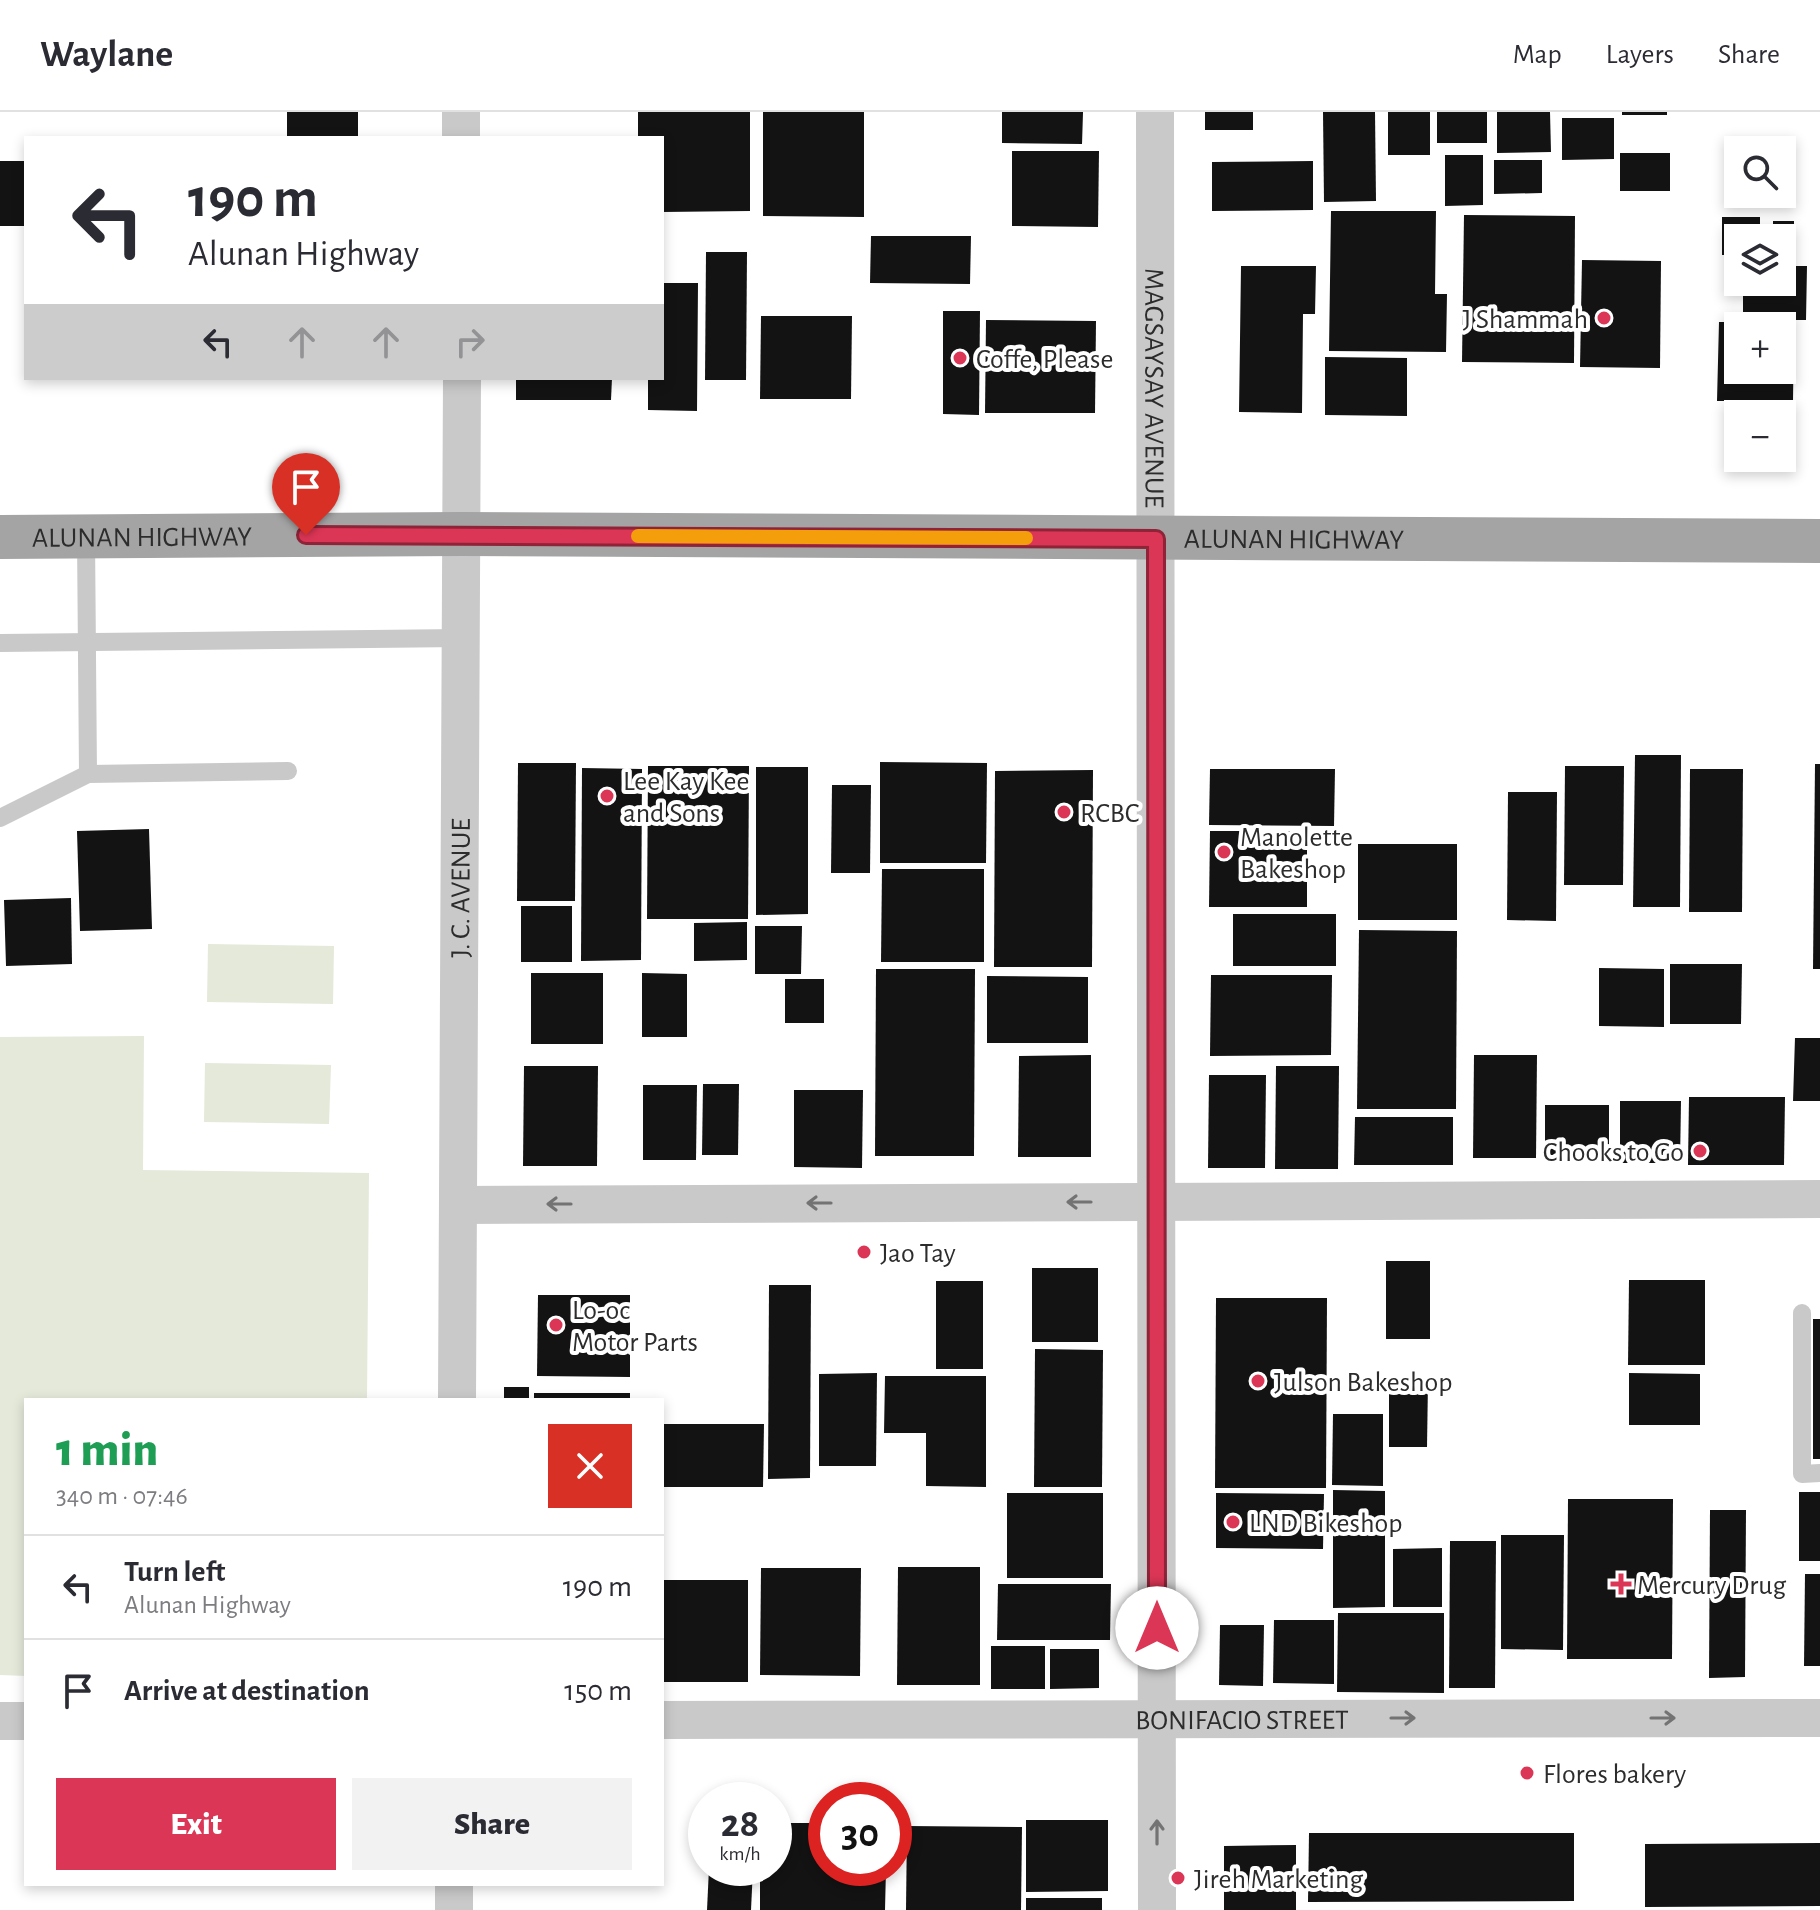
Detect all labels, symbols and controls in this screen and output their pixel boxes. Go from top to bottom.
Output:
text: Waylane [40,36,173,74]
text: Map [1513,41,1562,69]
text: Layers [1606,41,1674,69]
text: Share [1718,41,1780,69]
map controls [1724,136,1796,472]
button: search [1724,136,1796,208]
icon: left [56,168,160,272]
text: 190 m [188,171,318,227]
button: layers [1724,224,1796,296]
text: Alunan Highway [188,236,419,272]
street label: MAGSAYSAY AVENUE [1139,268,1167,508]
place label: J Shammah [1463,306,1588,334]
marker: J Shammah [1595,309,1613,327]
button: + [1724,312,1796,384]
icon: left [196,320,240,364]
icon: ahead [280,320,324,364]
icon: ahead [364,320,408,364]
icon: right [448,320,492,364]
place label: Coffe, Please [976,346,1113,374]
marker: Coffe, Please [951,349,969,367]
button: − [1724,400,1796,472]
pin [272,453,340,535]
icon: arrive [284,465,328,509]
street label: ALUNAN HIGHWAY [32,523,252,553]
street label: ALUNAN HIGHWAY [1184,526,1404,555]
place label: Lee Kay Kee and Sons [623,768,749,828]
marker: Lee Kay Kee and Sons [598,787,616,805]
place label: RCBC [1080,800,1139,828]
marker: RCBC [1055,803,1073,821]
street label: J. C. AVENUE [447,818,476,958]
place label: Manolette Bakeshop [1240,824,1353,884]
marker: Manolette Bakeshop [1215,843,1233,861]
place label: Chooks to Go [1543,1139,1684,1167]
marker: Chooks to Go [1691,1142,1709,1160]
one-way arrow [1066,1194,1093,1210]
one-way arrow [806,1195,833,1211]
one-way arrow [546,1196,573,1212]
place label: Jao Tay [880,1240,956,1268]
marker: Jao Tay [855,1243,873,1261]
place label: Lo-oc Motor Parts [572,1297,698,1357]
marker: Lo-oc Motor Parts [547,1316,565,1334]
place label: Julson Bakeshop [1274,1369,1453,1397]
marker: Julson Bakeshop [1249,1372,1267,1390]
button: close [548,1424,632,1508]
text: 1 min [56,1427,158,1475]
text: 340 m · 07:46 [56,1483,188,1509]
place label: LND Bikeshop [1249,1510,1402,1538]
marker: LND Bikeshop [1224,1513,1242,1531]
text: Turn left [124,1557,225,1587]
icon: left [56,1565,100,1609]
text: 190 m [563,1572,632,1602]
place label: Mercury Drug [1637,1572,1787,1600]
marker: Mercury Drug [1612,1575,1630,1593]
position arrow [1115,1586,1199,1670]
text: Alunan Highway [124,1592,291,1618]
icon: arrive [56,1669,100,1713]
text: Arrive at destination [124,1676,370,1706]
text: 150 m [564,1676,632,1706]
street label: BONIFACIO STREET [1135,1707,1349,1735]
one-way arrow [1389,1710,1416,1726]
one-way arrow [1649,1710,1676,1726]
place label: Flores bakery [1543,1761,1686,1789]
marker: Flores bakery [1518,1764,1536,1782]
button: Exit [56,1778,336,1870]
button: Share [352,1778,632,1870]
speed limit sign: 30 [808,1782,912,1886]
text: 28 [721,1804,759,1844]
one-way arrow [1149,1819,1165,1846]
text: km/h [719,1844,761,1864]
place label: Jireh Marketing [1194,1866,1363,1894]
marker: Jireh Marketing [1169,1869,1187,1887]

